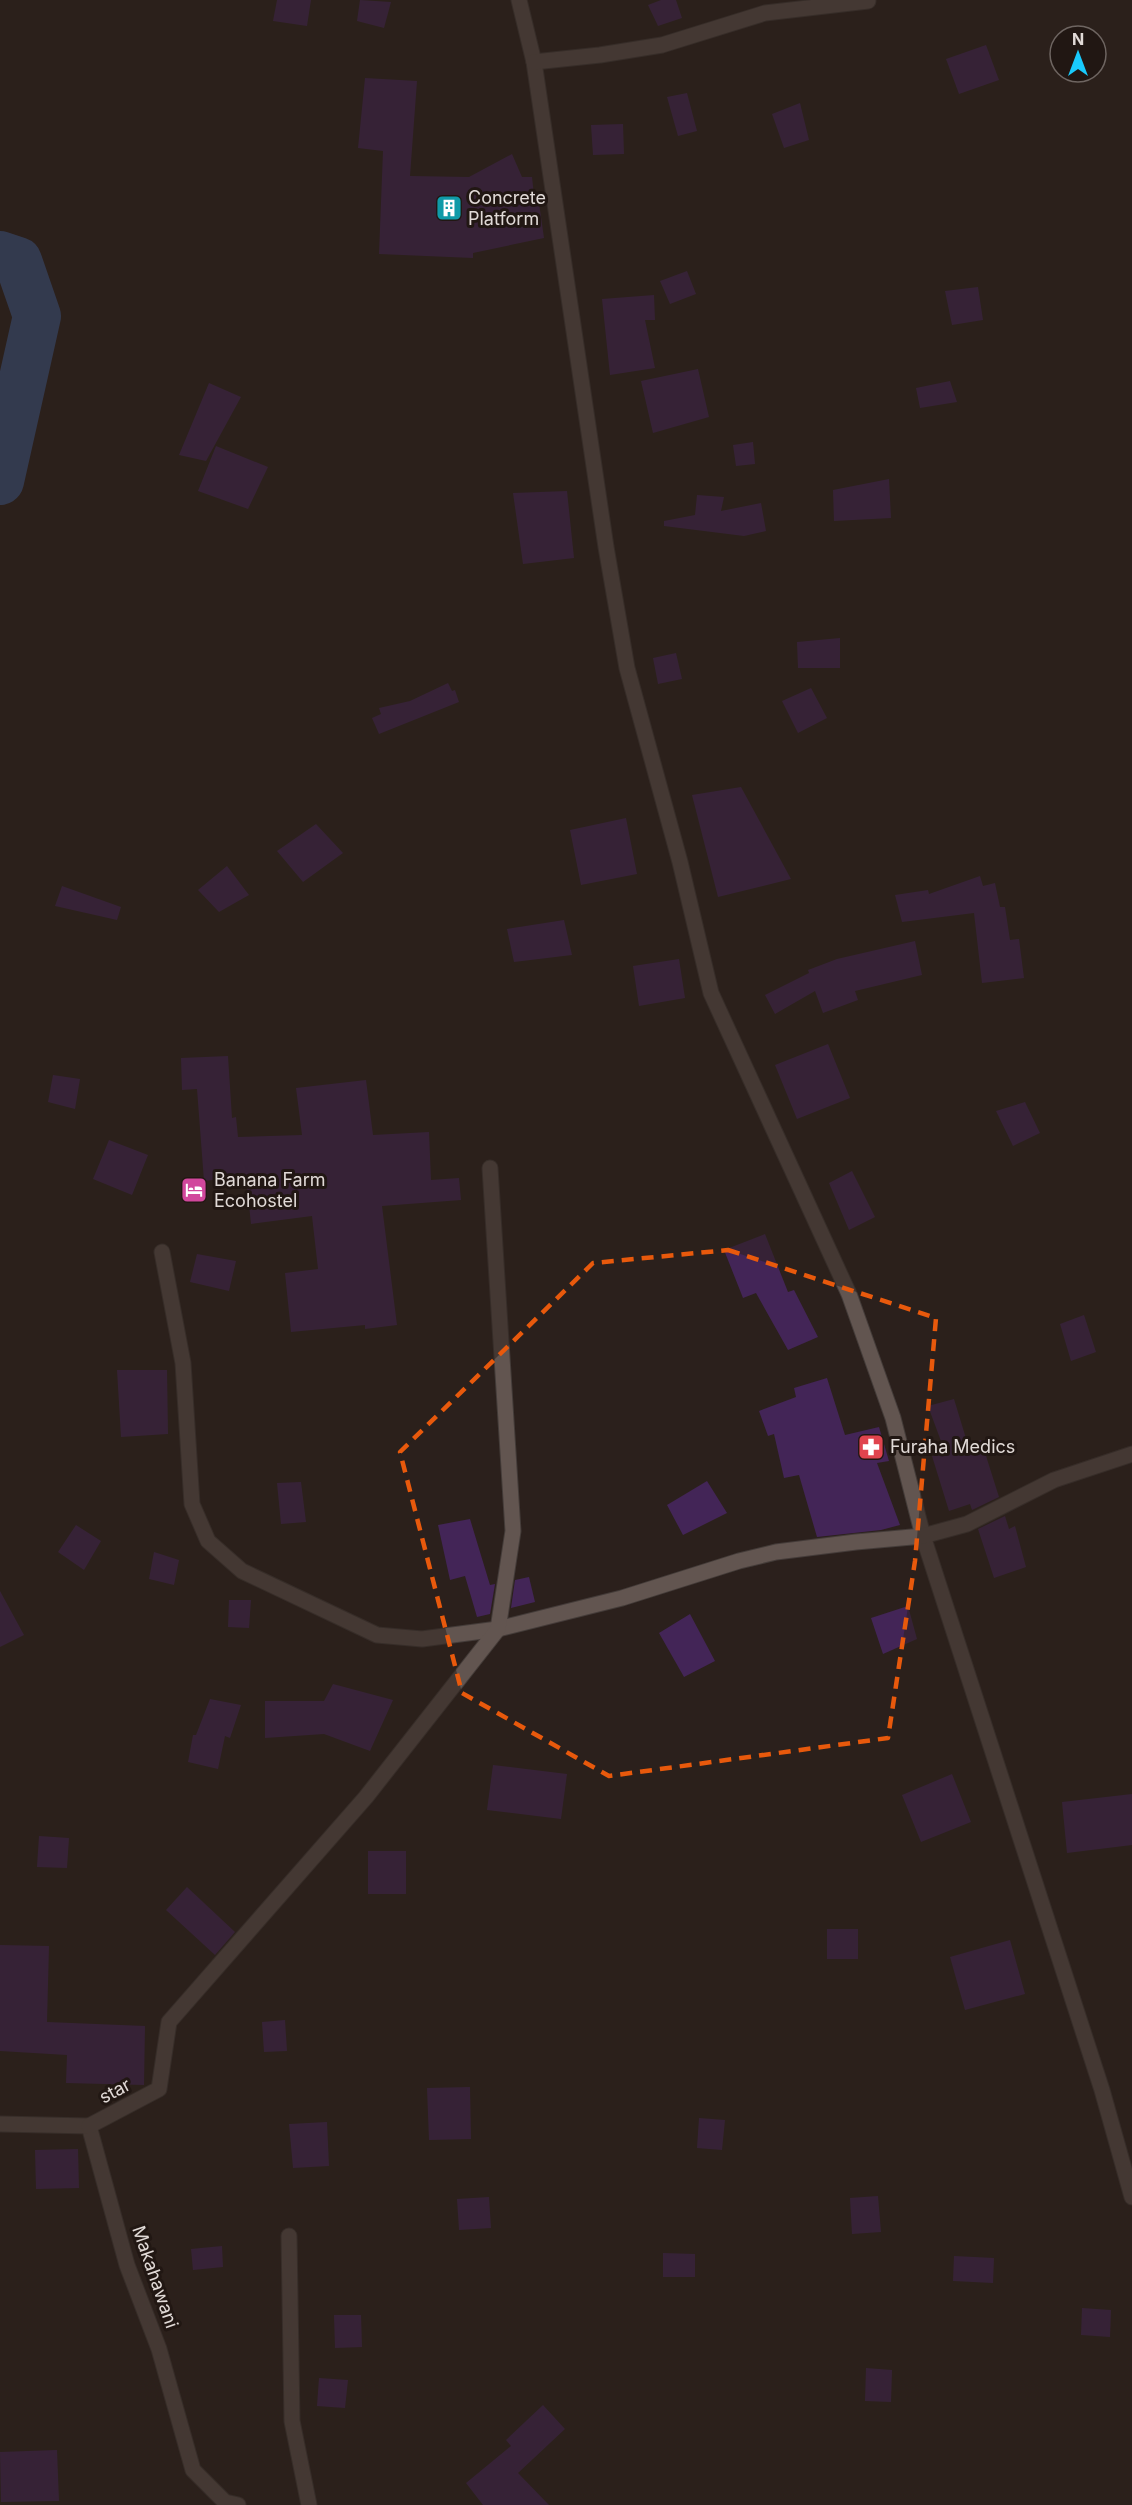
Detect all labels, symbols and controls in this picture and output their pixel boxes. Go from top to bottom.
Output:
north arrow [1048,24,1108,84]
text: N [1072,29,1084,49]
place label: Concrete Platform [468,187,546,229]
building icon: Concrete Platform [434,193,464,223]
place label: Banana Farm Ecohostel [214,1169,326,1211]
hotel icon: Banana Farm Ecohostel [179,1175,209,1205]
pharmacy icon: Furaha Medics [856,1432,886,1462]
place label: Furaha Medics [890,1436,1015,1457]
street label: star [96,2074,134,2107]
street label: Makahawani [128,2223,183,2331]

